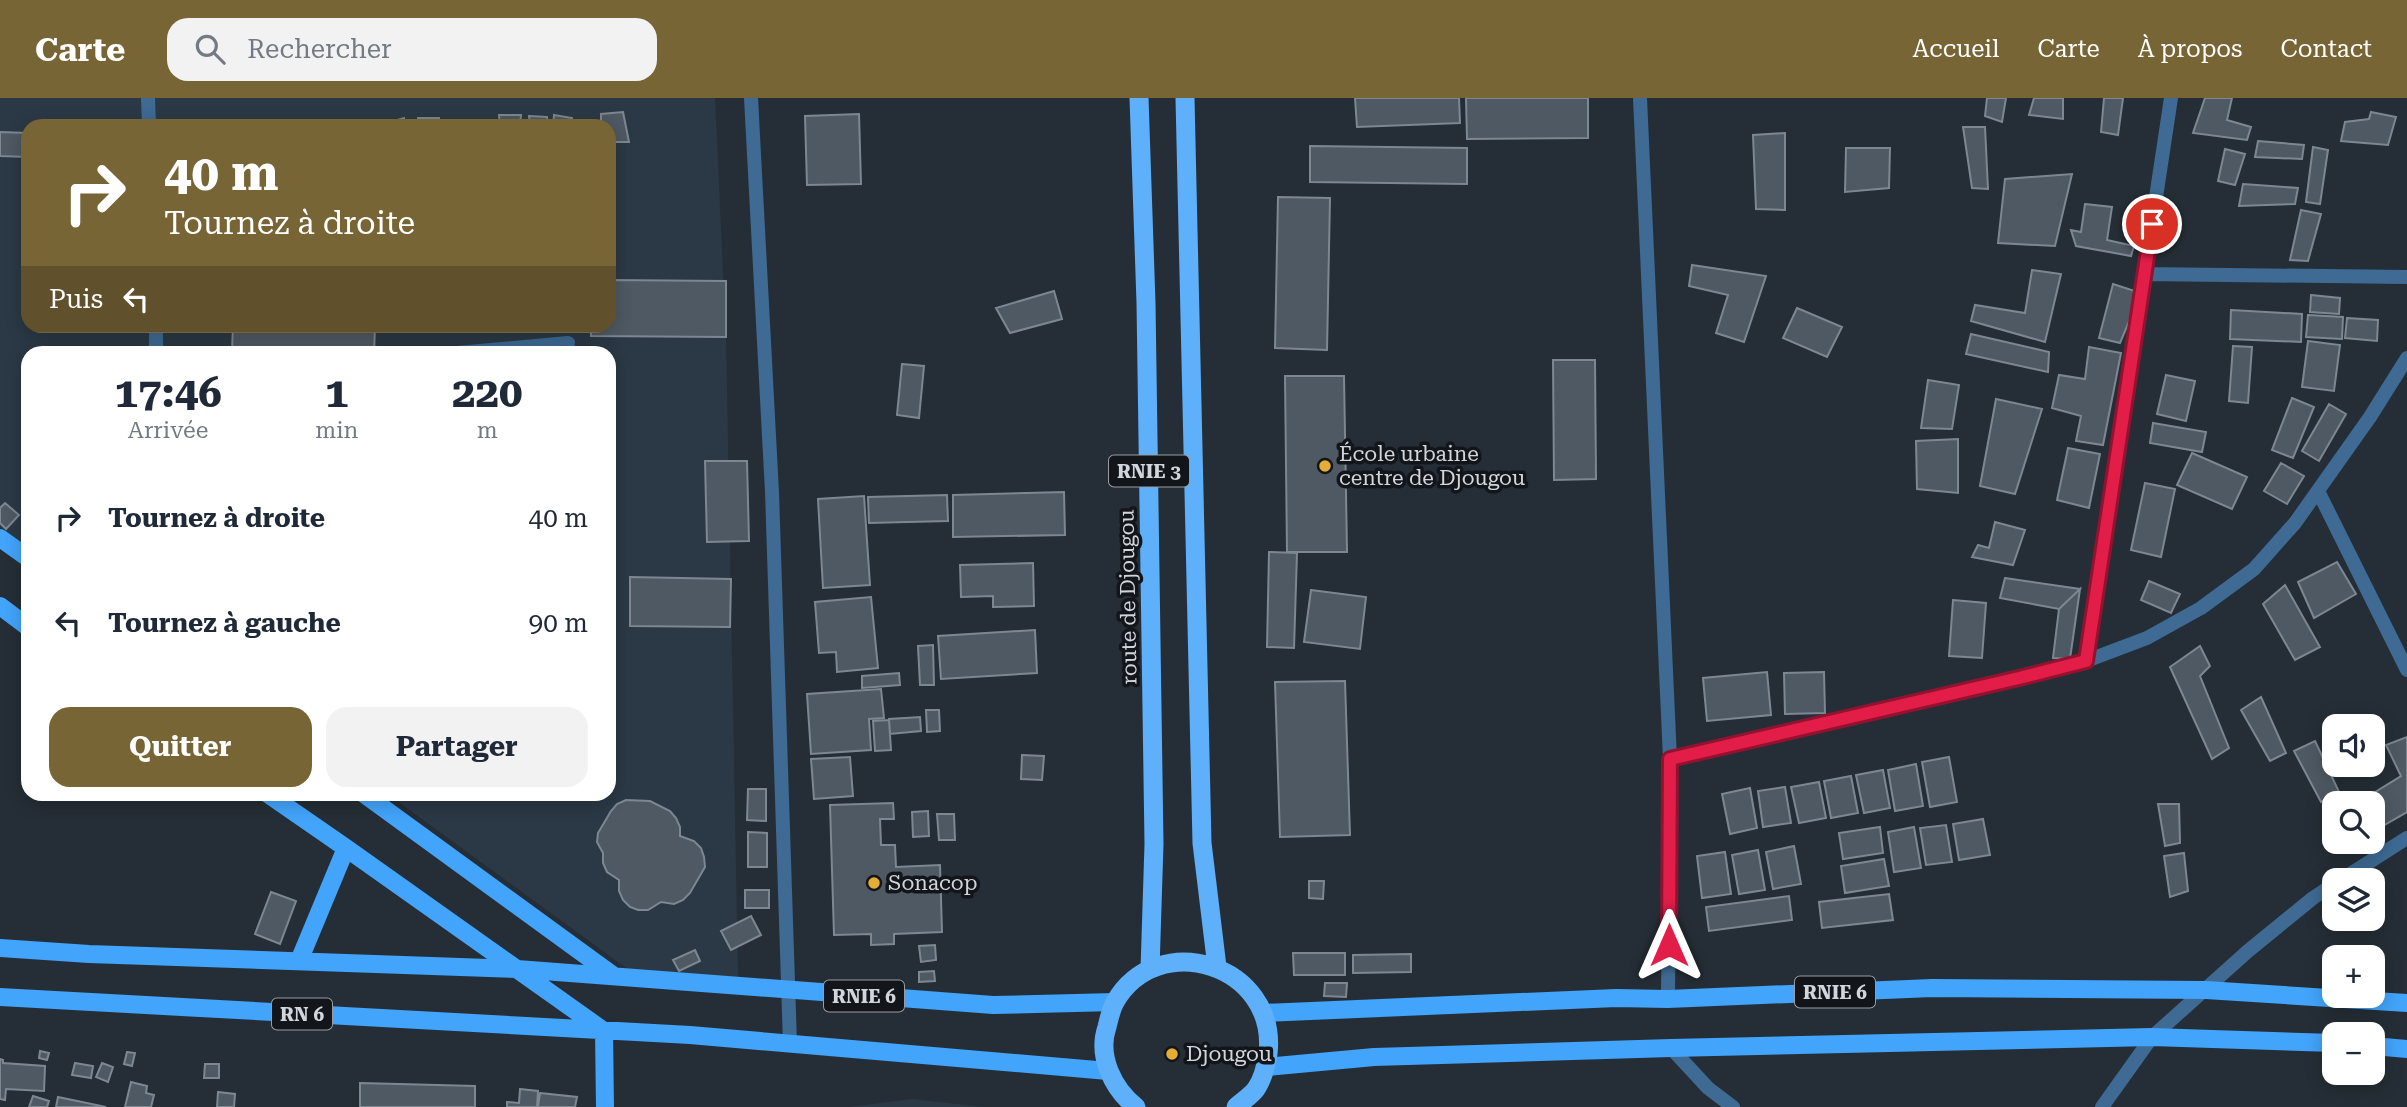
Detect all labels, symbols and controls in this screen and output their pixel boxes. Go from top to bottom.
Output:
search box [167,18,657,81]
text: Carte [35,30,125,69]
icon: search [191,30,229,68]
text: Rechercher [247,34,392,64]
text: Accueil [1913,35,1999,63]
text: Carte [2037,35,2100,63]
text: À propos [2138,35,2242,63]
text: Contact [2280,35,2372,63]
text: 40 m [164,145,279,202]
icon: right [49,147,140,238]
pin [2122,194,2182,254]
text: Tournez à droite [164,204,415,242]
icon: arrive [2133,205,2171,243]
icon: left [117,280,155,318]
text: Puis [49,284,103,314]
text: 17:46 [115,368,222,417]
text: 1 [325,368,349,417]
text: 220 [452,368,522,417]
text: Arrivée [128,417,208,444]
text: min [315,417,358,444]
text: m [477,417,498,444]
place label: École urbaine centre de Djougou [1339,441,1525,490]
road number: RNIE 3 [1109,456,1189,486]
marker: École urbaine centre de Djougou [1317,458,1333,474]
icon: right [49,499,87,537]
text: Tournez à droite [108,503,325,533]
text: 40 m [529,503,588,533]
street label: route de Djougou [1114,509,1142,685]
icon: left [49,604,87,642]
text: Tournez à gauche [108,608,341,638]
text: 90 m [529,608,588,638]
button: Quitter [49,707,312,787]
button: Partager [326,707,588,787]
map controls [2322,714,2385,1085]
button: sound [2322,714,2385,777]
button: search [2322,791,2385,854]
button: layers [2322,868,2385,931]
place label: Sonacop [888,871,977,895]
marker: Sonacop [866,875,882,891]
position arrow [1632,908,1706,982]
button: + [2322,945,2385,1008]
road number: RNIE 6 [1795,976,1875,1007]
road number: RNIE 6 [824,980,904,1012]
road number: RN 6 [272,998,332,1030]
button: − [2322,1022,2385,1085]
place label: Djougou [1186,1042,1272,1066]
marker: Djougou [1164,1046,1180,1062]

